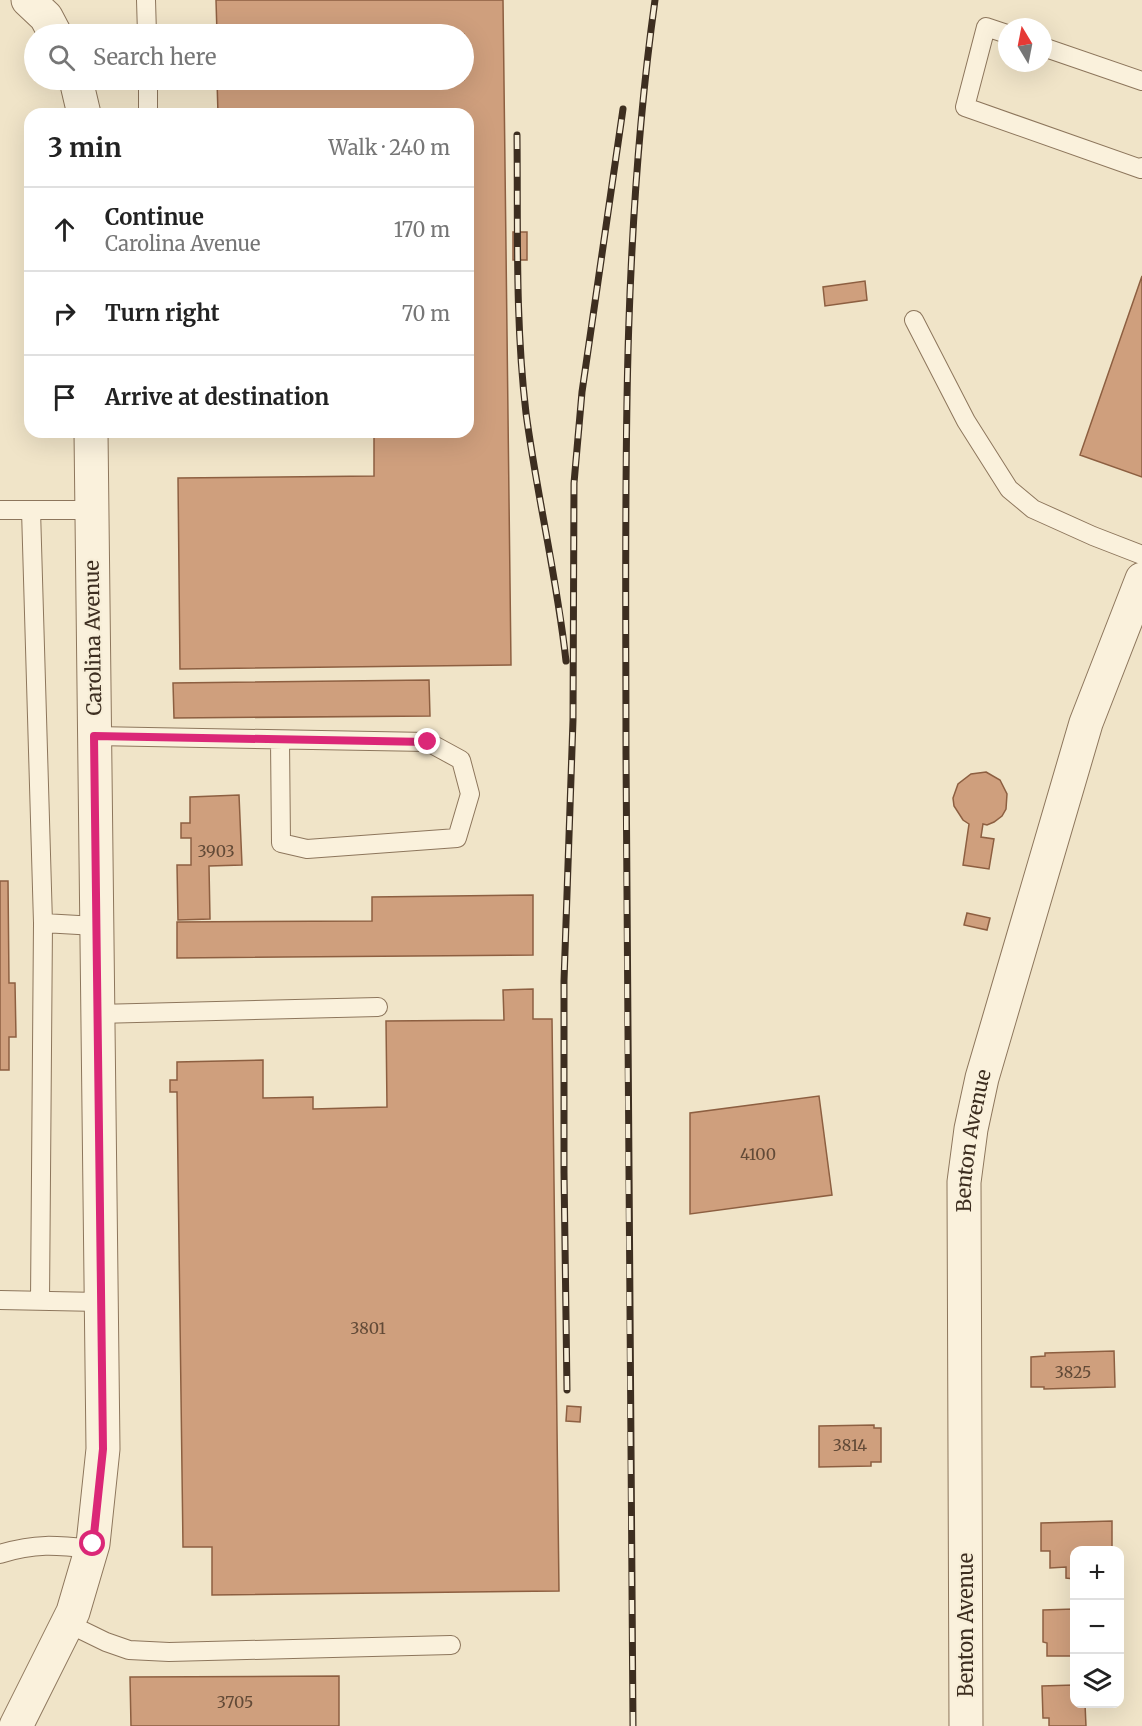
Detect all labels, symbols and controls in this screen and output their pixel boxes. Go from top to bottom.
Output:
north arrow [998,18,1052,72]
search box [24,24,474,90]
icon: search [45,41,78,74]
text: Search here [93,43,216,71]
text: 3 min [48,131,122,164]
text: Walk · 240 m [329,135,450,160]
text: Continue [105,203,204,231]
icon: ahead [48,213,81,246]
text: 170 m [394,217,450,242]
text: Carolina Avenue [105,231,260,256]
icon: right [48,297,81,330]
text: Turn right [105,299,219,327]
text: 70 m [402,301,450,326]
icon: arrive [48,381,81,414]
text: Arrive at destination [105,383,329,411]
street label: Carolina Avenue [79,560,106,716]
route end [414,728,440,754]
house number: 3903 [197,841,235,861]
street label: Benton Avenue [950,1066,996,1212]
house number: 4100 [740,1144,776,1164]
house number: 3801 [350,1318,386,1338]
house number: 3825 [1055,1362,1091,1382]
house number: 3814 [833,1435,867,1455]
route start [79,1530,105,1556]
map controls [1070,1546,1124,1708]
button: + [1070,1546,1124,1600]
street label: Benton Avenue [953,1553,978,1697]
button: − [1070,1600,1124,1654]
button: layers [1070,1654,1124,1708]
house number: 3705 [217,1692,253,1712]

